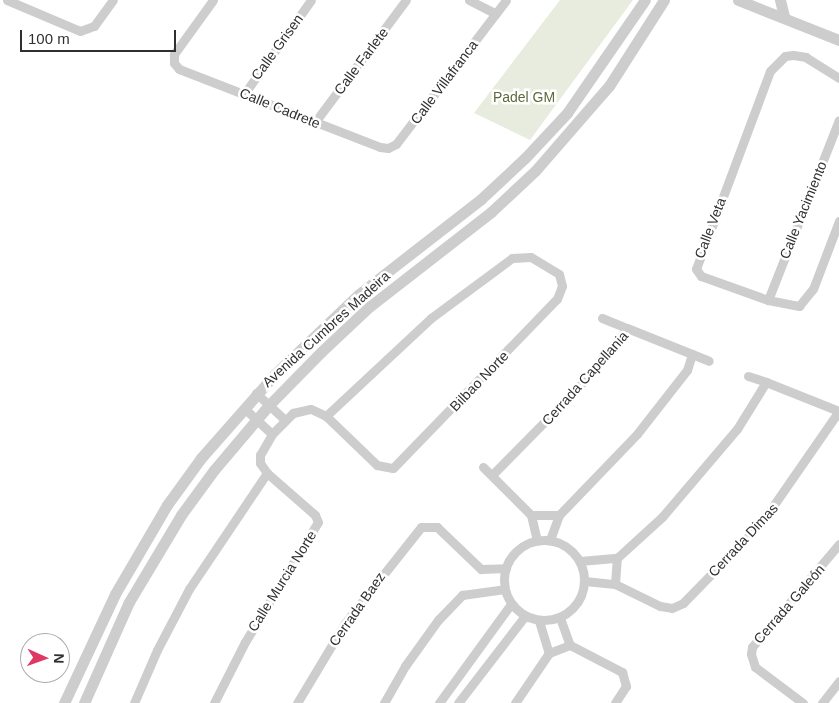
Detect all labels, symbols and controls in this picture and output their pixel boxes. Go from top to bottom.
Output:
street label: Calle Grisen [248,11,306,83]
scale bar [22,20,179,52]
street label: Calle Farlete [330,24,392,98]
text: 100 m [28,30,70,47]
street label: Calle Villafranca [407,37,481,127]
street label: Calle Cadrete [237,84,323,132]
park label: Padel GM [493,89,555,105]
street label: Calle Yacimiento [776,159,830,261]
street label: Calle Veta [691,195,729,261]
street label: Avenida Cumbres Madeira [259,267,393,391]
street label: Cerrada Capellania [538,328,632,428]
street label: Bilbao Norte [446,347,512,415]
street label: Cerrada Dimas [705,500,781,580]
street label: Calle Murcia Norte [244,527,320,635]
street label: Cerrada Galeón [750,561,828,647]
street label: Cerrada Baez [325,569,389,649]
north arrow [20,633,70,683]
text: N [51,653,67,664]

